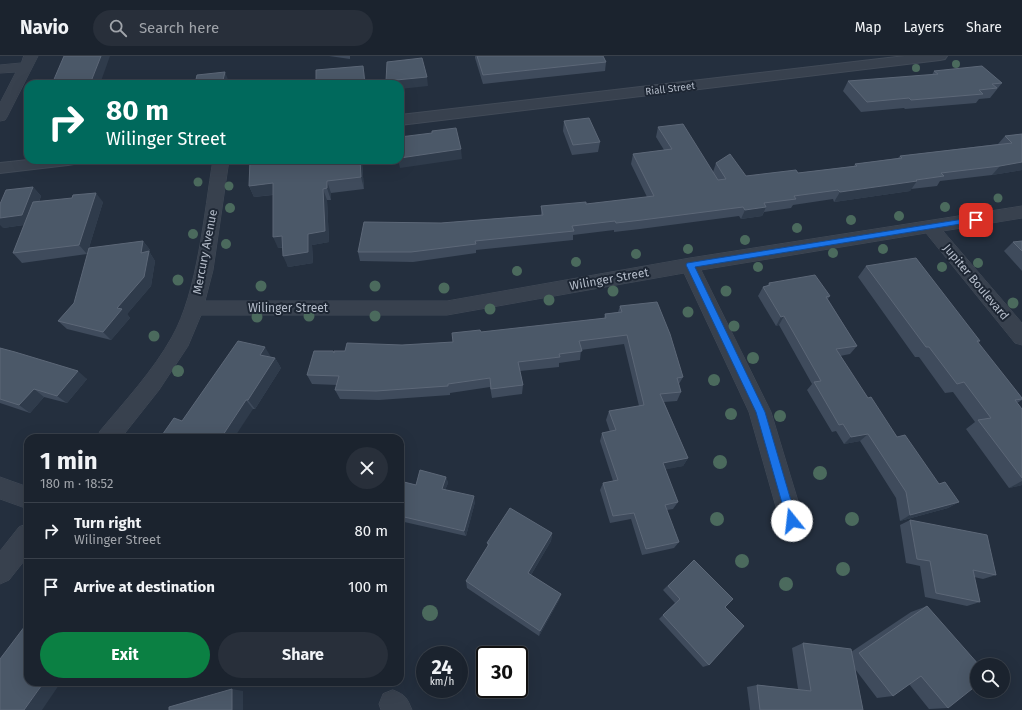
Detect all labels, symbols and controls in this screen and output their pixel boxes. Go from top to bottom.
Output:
search box [93,10,373,46]
text: Navio [20,16,69,39]
icon: search [107,17,129,39]
text: Search here [139,19,219,37]
text: Map [855,19,881,36]
text: Layers [903,19,944,36]
text: Share [966,19,1002,36]
street label: Riall Street [645,80,696,98]
text: 80 m [106,94,169,127]
icon: right [40,96,92,148]
text: Wilinger Street [106,128,226,150]
pin [959,203,993,237]
street label: Mercury Avenue [190,208,220,296]
icon: arrive [965,209,987,231]
street label: Jupiter Boulevard [940,241,1012,323]
street label: Wilinger Street [568,265,650,293]
street label: Wilinger Street [248,301,329,315]
text: 1 min [40,447,98,475]
button: close [346,447,388,489]
text: 180 m · 18:52 [40,476,113,491]
position arrow [771,500,813,542]
text: Turn right [74,514,141,532]
icon: right [40,520,62,542]
text: 80 m [355,522,388,540]
text: Wilinger Street [74,532,161,547]
icon: arrive [40,576,62,598]
text: Arrive at destination [74,578,215,596]
text: 100 m [348,578,388,596]
button: Exit [40,632,210,678]
button: Share [218,632,388,678]
speed limit sign: 30 [476,646,528,698]
text: 24 [431,655,453,679]
map controls [970,658,1010,698]
button: search [970,658,1010,698]
text: km/h [430,676,454,688]

